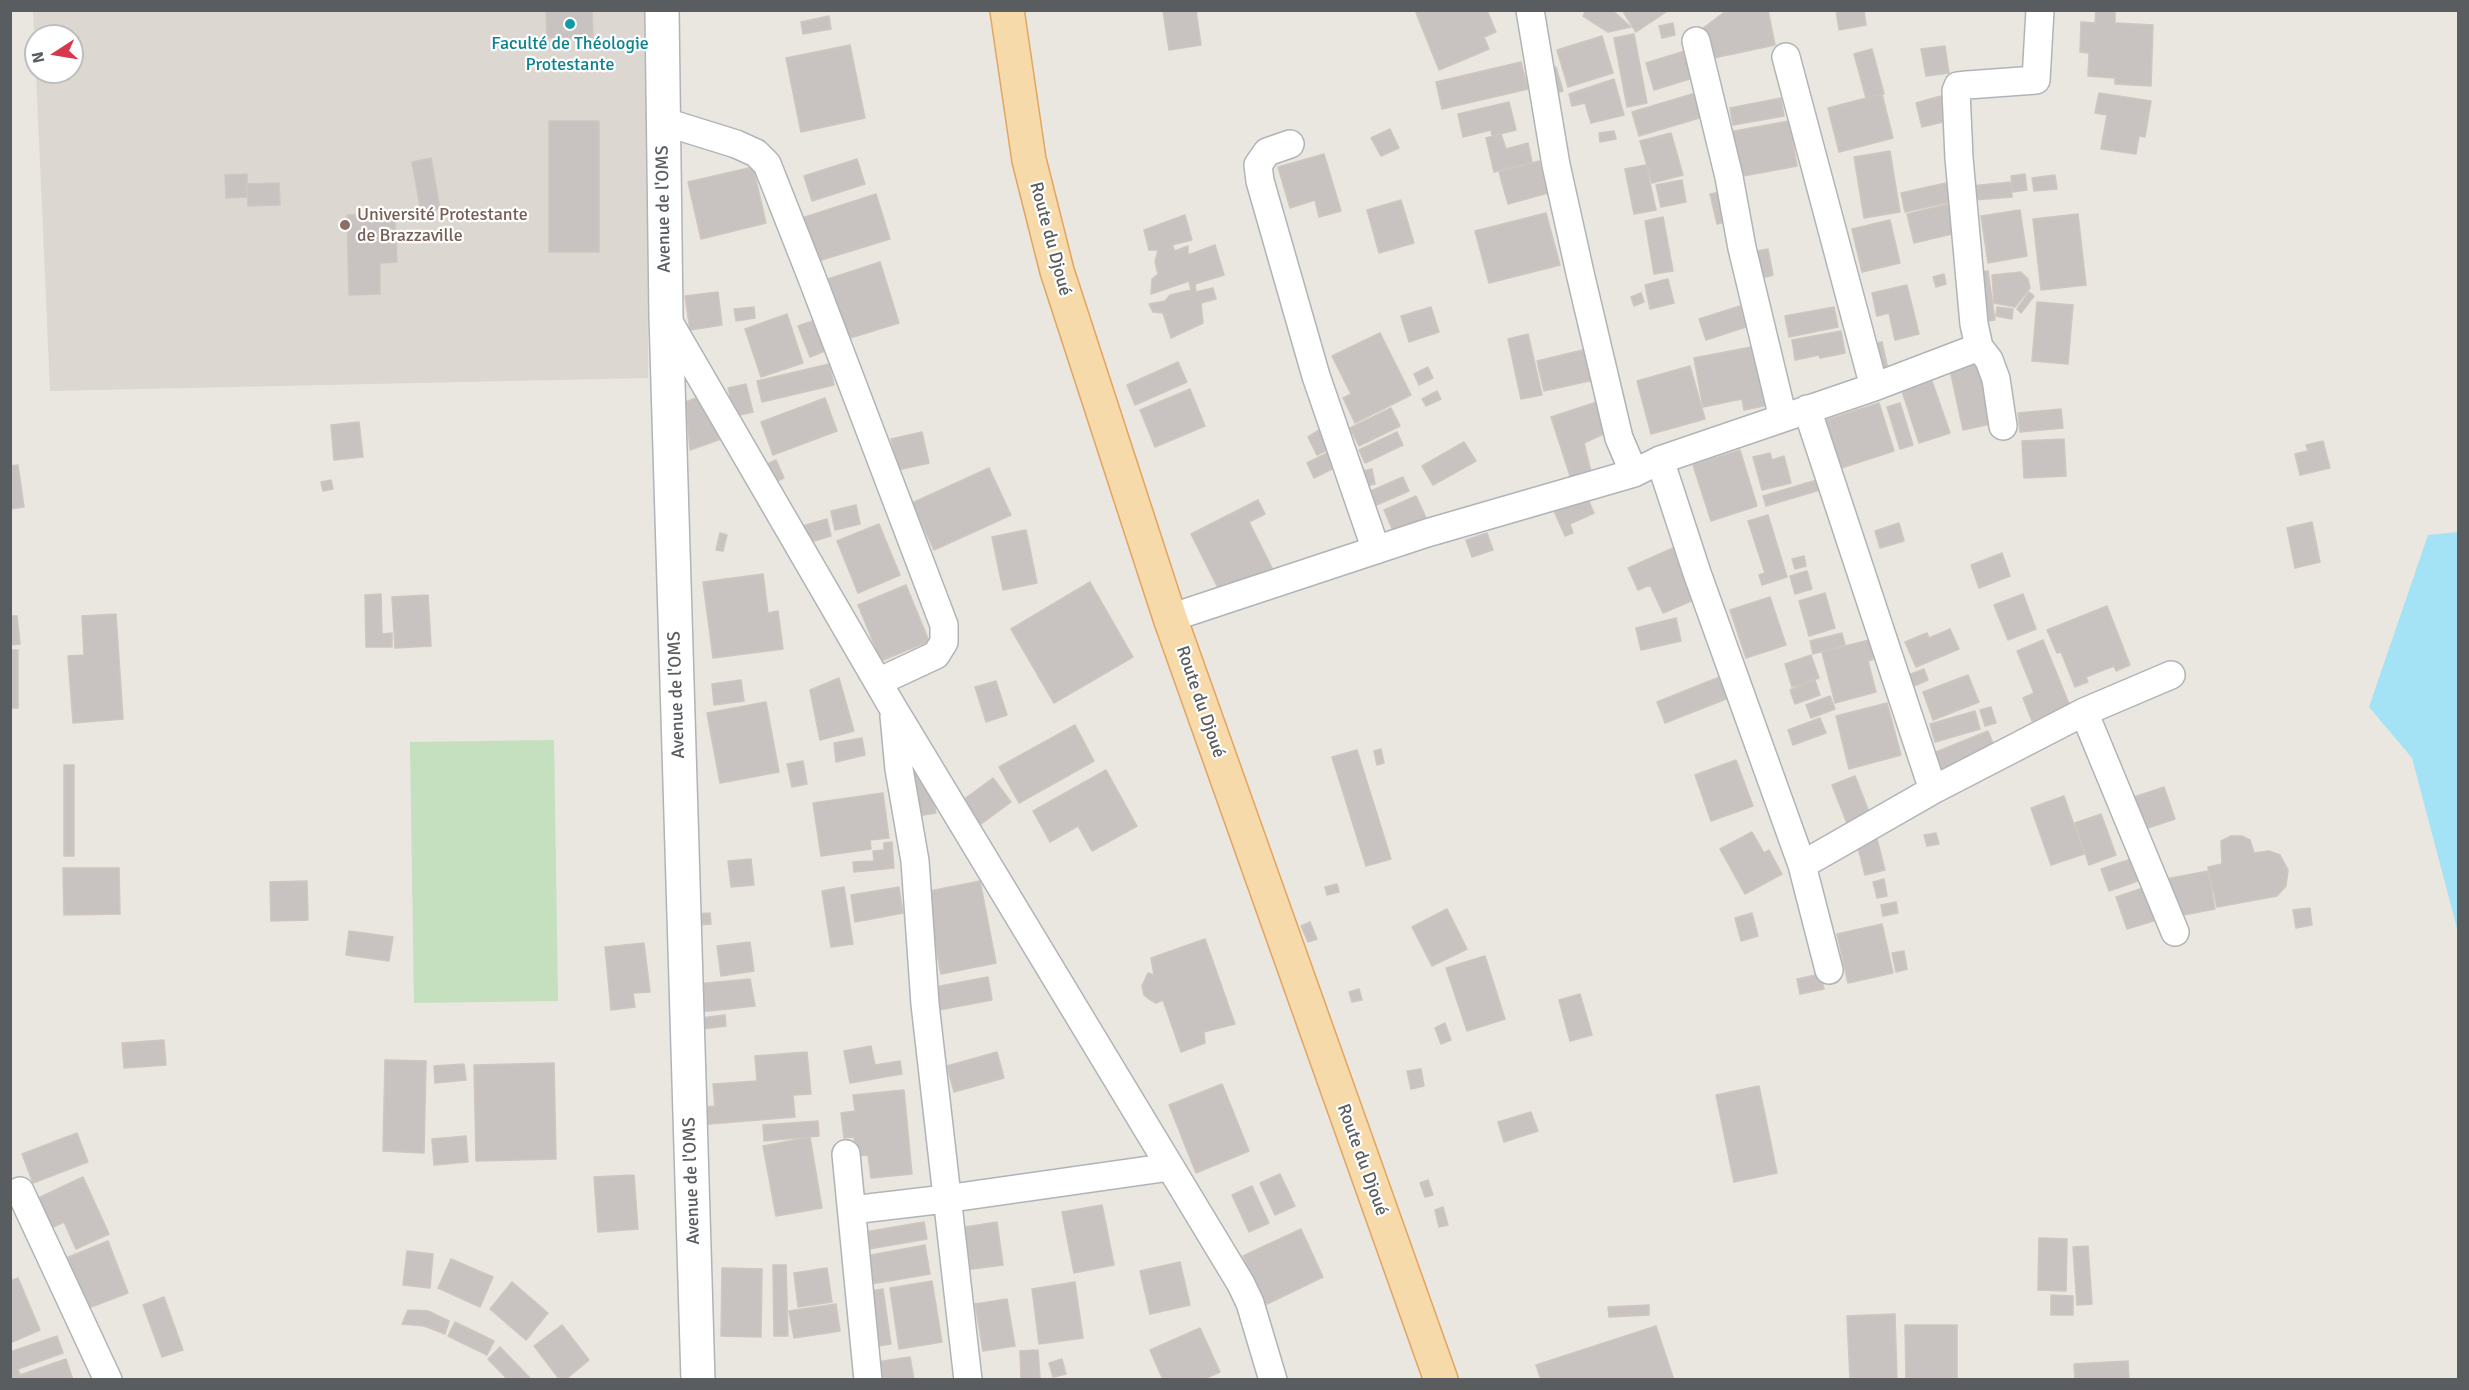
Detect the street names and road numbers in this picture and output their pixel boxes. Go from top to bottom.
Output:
street label: Avenue de l'OMS [652,145,676,273]
street label: Route du Djoué [1024,180,1076,298]
street label: Avenue de l'OMS [664,631,690,759]
street label: Route du Djoué [1171,643,1229,761]
street label: Route du Djoué [1332,1101,1392,1219]
street label: Avenue de l'OMS [679,1117,705,1245]

